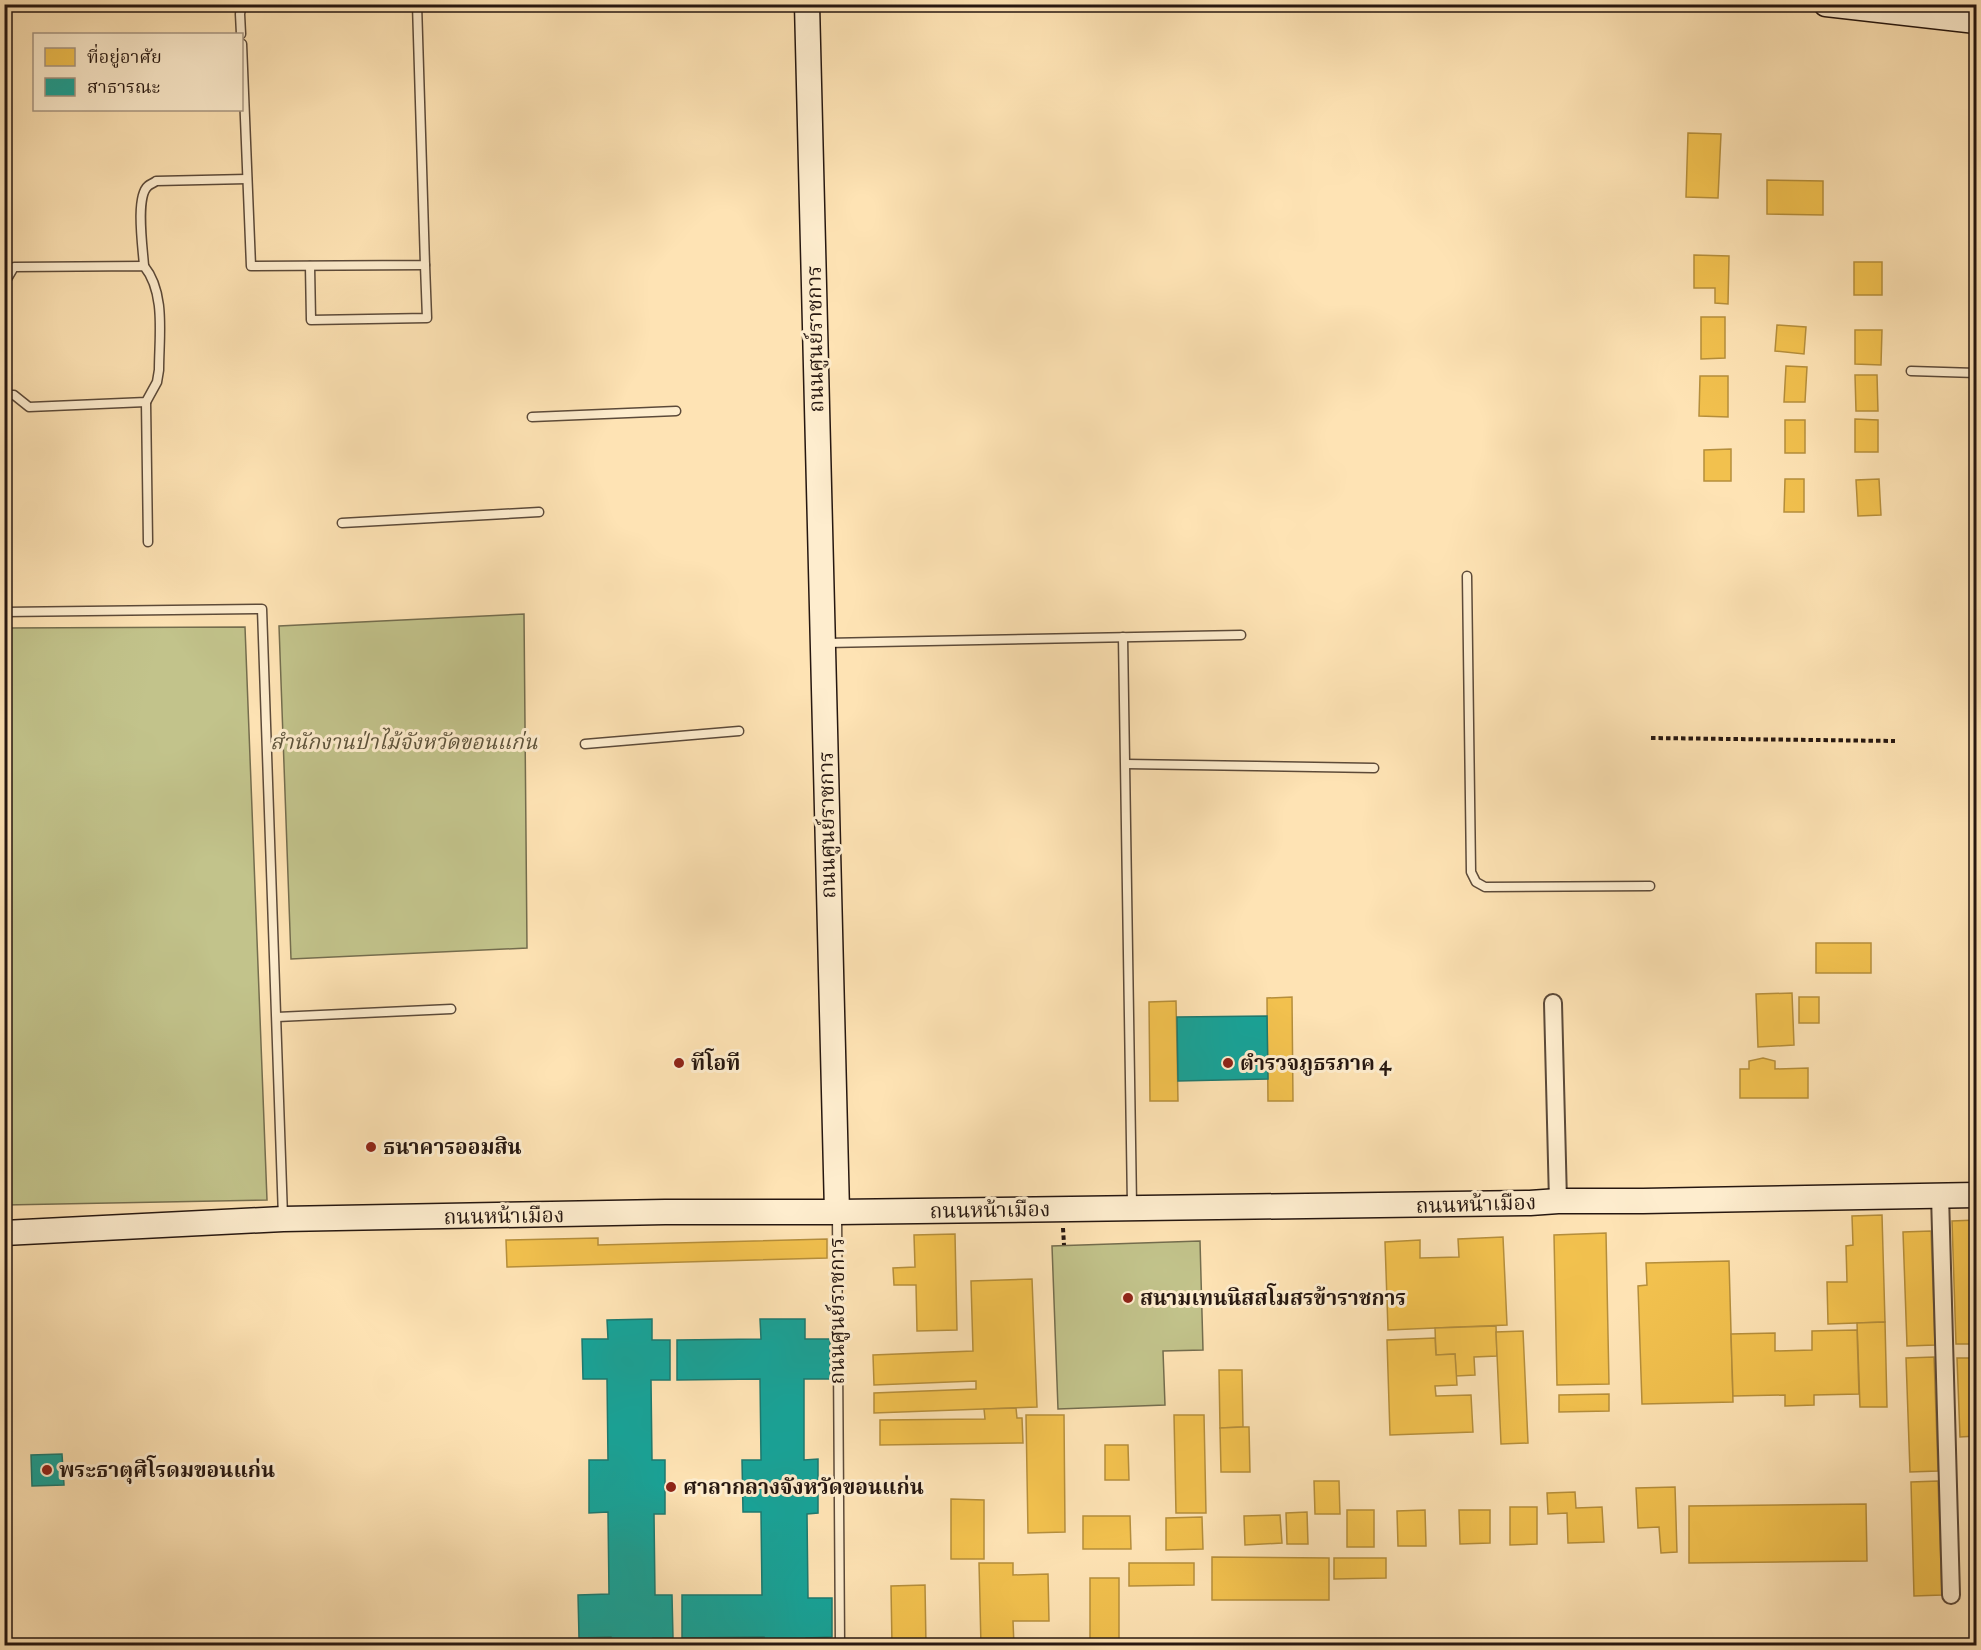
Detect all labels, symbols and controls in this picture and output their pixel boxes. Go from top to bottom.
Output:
legend [33,33,243,111]
text: ที่อยู่อาศัย [87,43,162,69]
text: สาธารณะ [87,76,160,99]
street label: ถนนศูนย์ราชการ [801,265,830,413]
park label: สำนักงานป่าไม้จังหวัดขอนแก่น [270,727,538,756]
street label: ถนนศูนย์ราชการ [813,751,842,899]
place label: ทีโอที [691,1048,740,1077]
place label: ตำรวจภูธรภาค 4 [1240,1050,1392,1077]
marker: ทีโอที [672,1056,686,1070]
marker: ตำรวจภูธรภาค 4 [1221,1056,1235,1070]
place label: ธนาคารออมสิน [383,1134,522,1161]
marker: ธนาคารออมสิน [364,1140,378,1154]
street label: ถนนหน้าเมือง [1415,1189,1537,1220]
street label: ถนนหน้าเมือง [929,1196,1051,1225]
street label: ถนนหน้าเมือง [443,1202,565,1231]
street label: ถนนศูนย์ราชการ [824,1237,851,1385]
place label: สนามเทนนิสสโมสรข้าราชการ [1140,1283,1406,1312]
marker: สนามเทนนิสสโมสรข้าราชการ [1121,1291,1135,1305]
place label: พระธาตุศิโรดมขอนแก่น [59,1455,275,1484]
marker: พระธาตุศิโรดมขอนแก่น [40,1463,54,1477]
place label: ศาลากลางจังหวัดขอนแก่น [683,1474,924,1501]
marker: ศาลากลางจังหวัดขอนแก่น [664,1480,678,1494]

